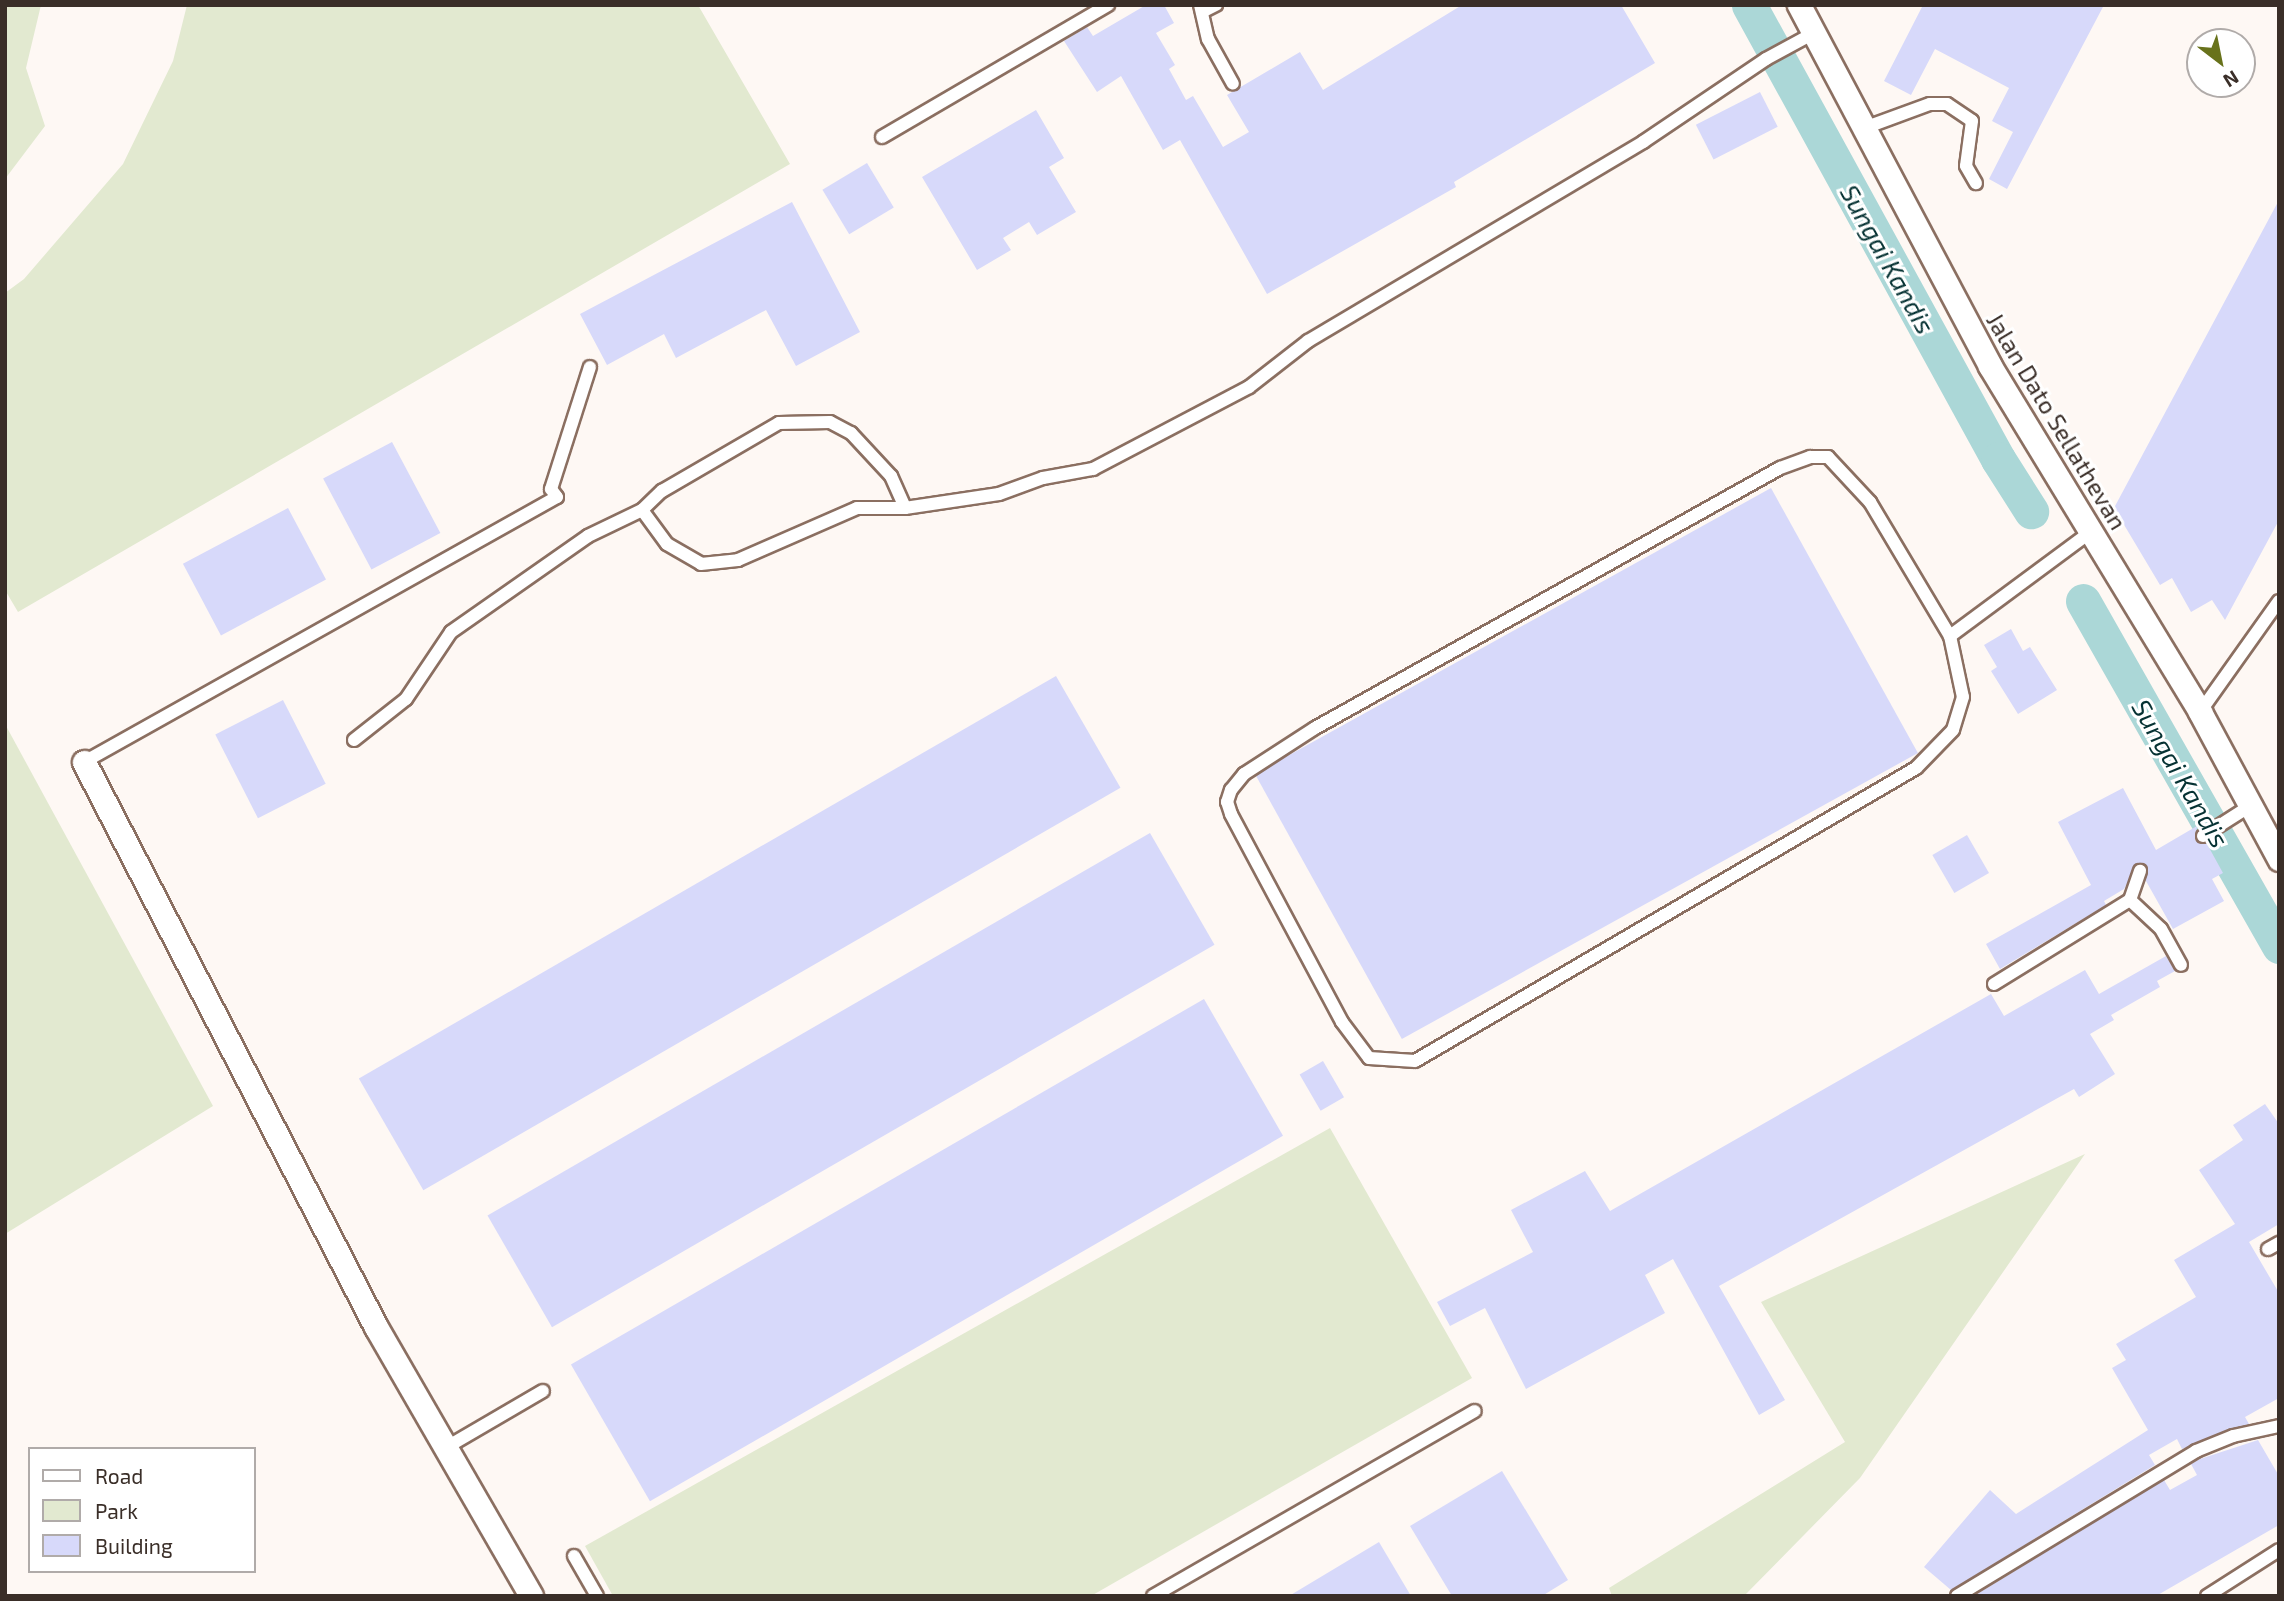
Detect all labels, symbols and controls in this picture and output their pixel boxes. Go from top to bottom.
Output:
north arrow [2186,28,2256,98]
text: N [2219,66,2243,93]
water label: Sungai Kandis [1834,179,1942,339]
street label: Jalan Dato Sellathevan [1981,307,2133,535]
water label: Sungai Kandis [2126,693,2236,853]
legend [28,1447,256,1573]
text: Road [95,1463,143,1488]
text: Park [95,1498,138,1523]
text: Building [95,1533,173,1558]

